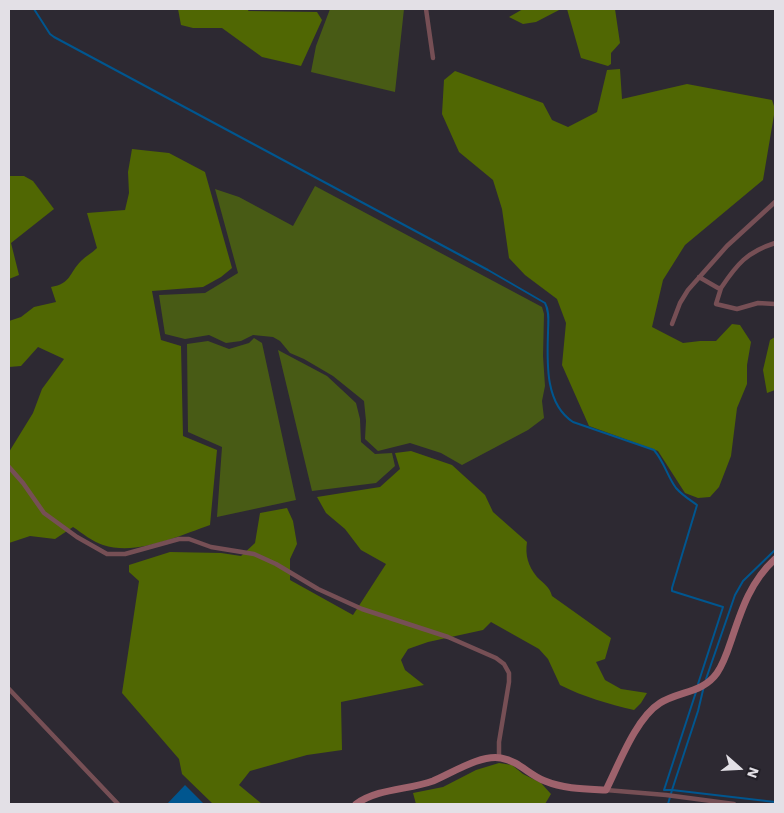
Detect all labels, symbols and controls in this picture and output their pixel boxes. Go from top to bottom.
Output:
north arrow [714,743,764,793]
text: N [744,765,762,780]

